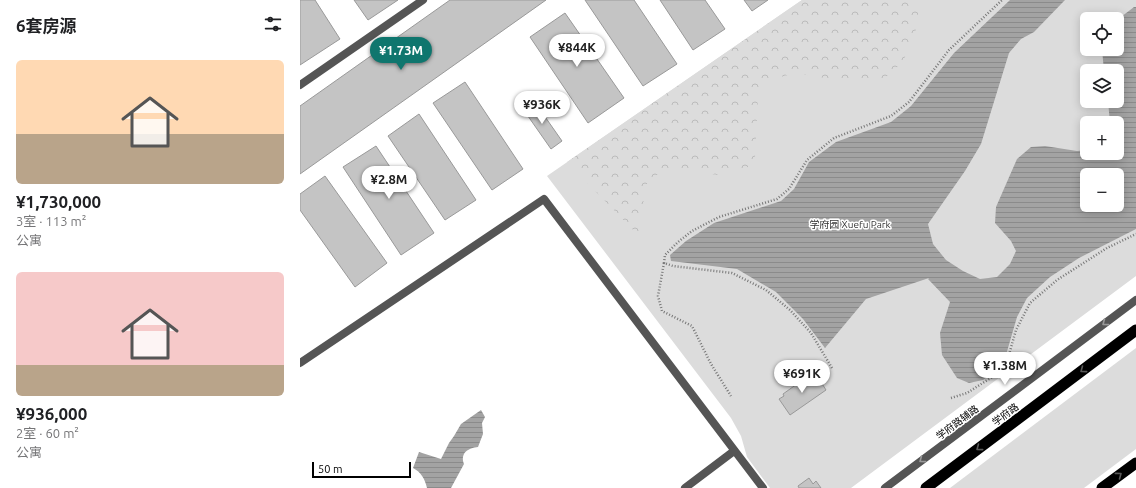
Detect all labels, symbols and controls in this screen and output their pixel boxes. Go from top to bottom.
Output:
map controls [1080,12,1124,212]
button: locate [1080,12,1124,56]
icon: filters [262,13,284,35]
text: 6套房源 [16,16,77,35]
pin: ¥844K [549,34,605,68]
pin: ¥1.73M [368,37,434,71]
text: ¥844K [558,40,596,54]
text: ¥1.73M [379,43,423,57]
button: layers [1080,64,1124,108]
icon: home [114,86,186,158]
pin: ¥936K [514,91,570,125]
text: ¥936K [523,97,561,111]
button: + [1080,116,1124,160]
pin: ¥2.8M [361,166,417,200]
button: − [1080,168,1124,212]
text: ¥2.8M [371,172,407,186]
text: ¥1,730,000 [16,192,101,211]
text: 3室 · 113 m² [16,214,86,228]
park label: 学府园 Xuefu Park [809,219,891,230]
text: 公寓 [16,233,42,247]
icon: home [114,298,186,370]
one-way arrow [1102,318,1109,325]
pin: ¥1.38M [972,352,1038,386]
text: ¥1.38M [983,358,1027,372]
pin: ¥691K [774,360,830,394]
one-way arrow [1080,365,1087,372]
text: ¥691K [783,366,821,380]
street label: 学府路 [990,401,1021,428]
street label: 学府路辅路 [934,403,981,442]
text: ¥936,000 [16,404,87,423]
text: 2室 · 60 m² [16,426,79,440]
one-way arrow [976,444,983,451]
text: 公寓 [16,445,42,459]
one-way arrow [920,455,927,462]
scale bar [312,460,411,479]
text: 50 m [318,463,342,475]
one-way arrow [1115,473,1122,480]

